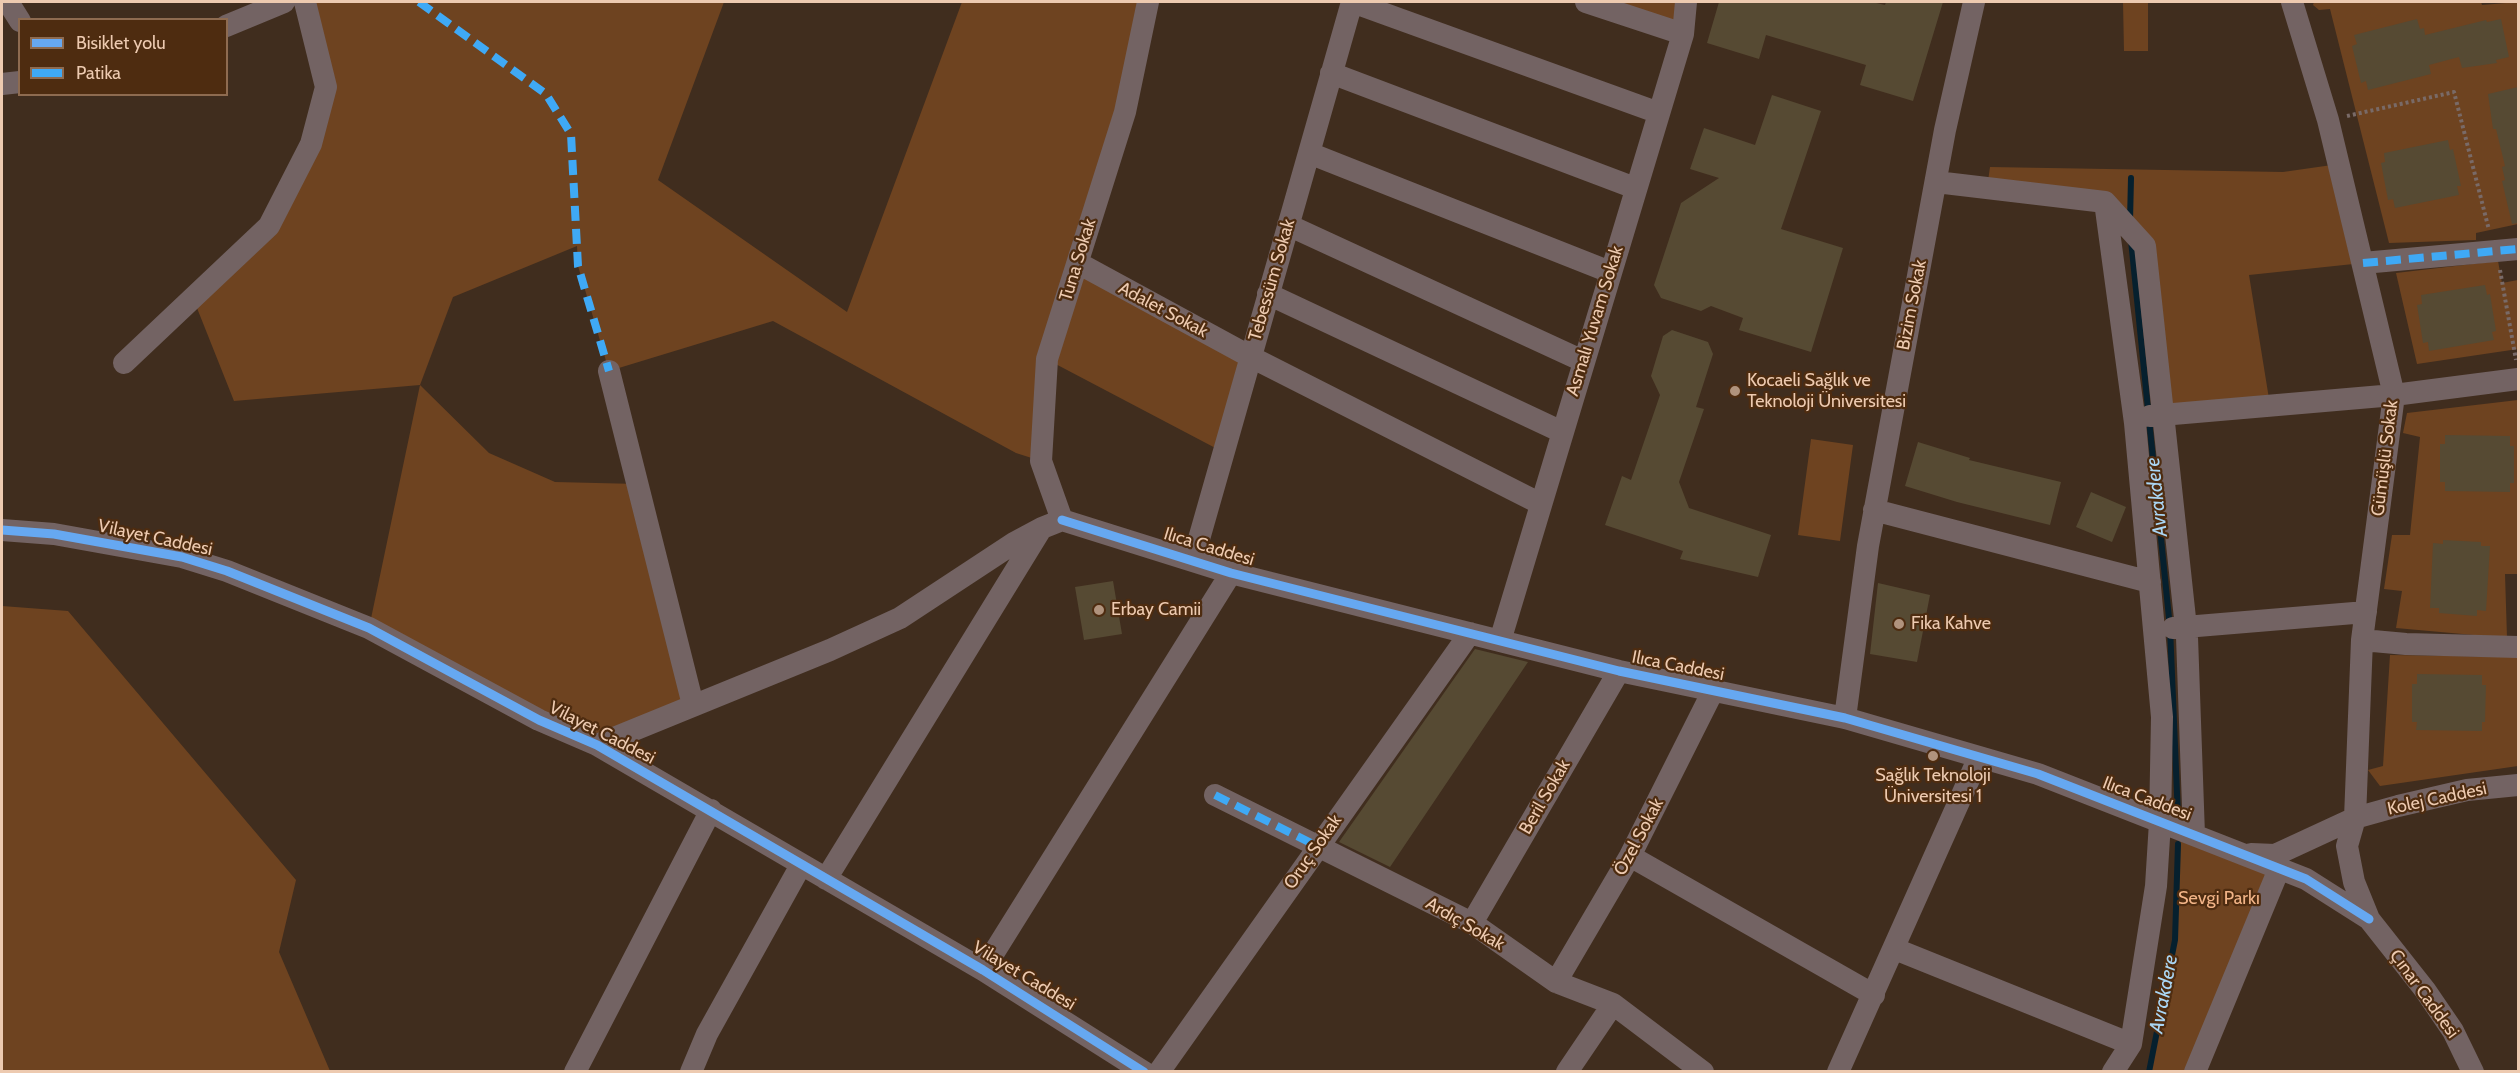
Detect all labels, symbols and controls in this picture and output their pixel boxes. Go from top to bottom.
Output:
legend [18,18,228,96]
text: Bisiklet yolu [76,32,166,54]
text: Patika [76,62,121,84]
street label: Tuna Sokak [1055,216,1101,304]
street label: Tebessüm Sokak [1244,217,1300,343]
street label: Asmalı Yuvam Sokak [1562,243,1628,399]
street label: Bizim Sokak [1893,258,1931,352]
street label: Adalet Sokak [1115,277,1211,343]
place label: Kocaeli Sağlık ve Teknoloji Üniversitesi [1747,370,1906,412]
marker: Kocaeli Sağlık ve Teknoloji Üniversitesi [1728,384,1742,398]
street label: Gümüşlü Sokak [2367,399,2403,517]
water label: Avrakdere [2141,456,2173,538]
street label: Vilayet Caddesi [96,515,214,561]
street label: Ilıca Caddesi [1161,523,1257,571]
place label: Erbay Camii [1111,599,1201,621]
marker: Erbay Camii [1092,603,1106,617]
place label: Fika Kahve [1911,613,1991,635]
marker: Fika Kahve [1892,617,1906,631]
street label: Ilıca Caddesi [1630,646,1726,686]
street label: Vilayet Caddesi [545,697,659,769]
marker: Sağlık Teknoloji Üniversitesi 1 [1926,749,1940,763]
street label: Beril Sokak [1515,756,1575,838]
place label: Sağlık Teknoloji Üniversitesi 1 [1875,765,1991,808]
street label: Ilıca Caddesi [2099,772,2195,826]
street label: Kolej Caddesi [2385,778,2489,820]
street label: Özel Sokak [1610,795,1668,879]
street label: Oruç Sokak [1279,811,1347,893]
park label: Sevgi Parkı [2178,888,2260,910]
street label: Ardıç Sokak [1422,893,1508,955]
street label: Vilayet Caddesi [968,937,1080,1015]
street label: Çınar Caddesi [2385,946,2463,1042]
water label: Avrakdere [2145,953,2183,1035]

